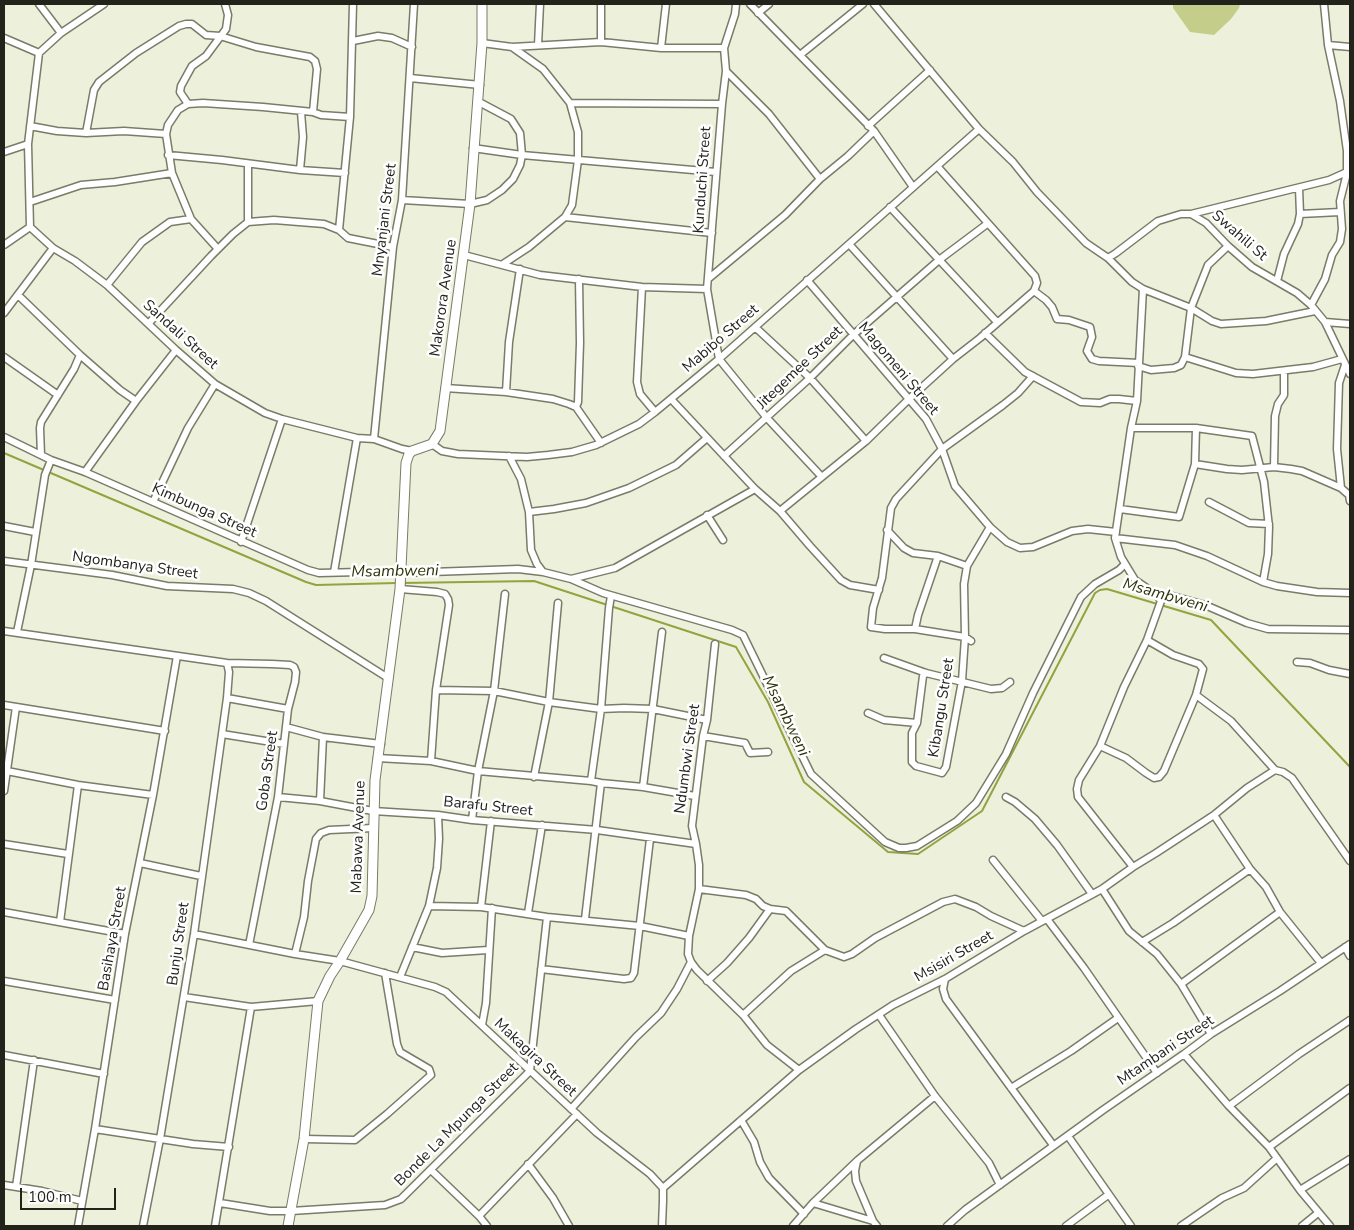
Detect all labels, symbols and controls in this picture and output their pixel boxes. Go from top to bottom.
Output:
street label: Kunduchi Street [690,126,716,234]
street label: Mnyanjani Street [369,163,401,277]
street label: Swahili St [1208,207,1270,265]
street label: Makorora Avenue [427,238,461,358]
street label: Sandali Street [139,296,221,374]
street label: Mabibo Street [679,301,763,377]
street label: Magomeni Street [854,319,942,419]
street label: Jitegemee Street [754,323,846,413]
street label: Kimbunga Street [149,480,259,542]
street label: Ngombanya Street [71,548,199,584]
water label: Msambweni [351,562,439,582]
water label: Msambweni [1120,575,1210,617]
street label: Kibangu Street [925,657,959,759]
water label: Msambweni [757,673,813,759]
street label: Ndumbwi Street [671,703,705,815]
street label: Goba Street [253,730,283,812]
street label: Mabawa Avenue [348,780,370,894]
street label: Barafu Street [443,793,533,821]
street label: Basihaya Street [95,886,131,992]
street label: Bunju Street [164,901,194,987]
street label: Msisiri Street [911,927,997,987]
street label: Mtambani Street [1114,1012,1218,1090]
street label: Makagira Street [490,1015,580,1101]
street label: Bonde La Mpunga Street [391,1059,523,1191]
scale bar [22,1178,119,1210]
text: 100 m [28,1187,72,1207]

